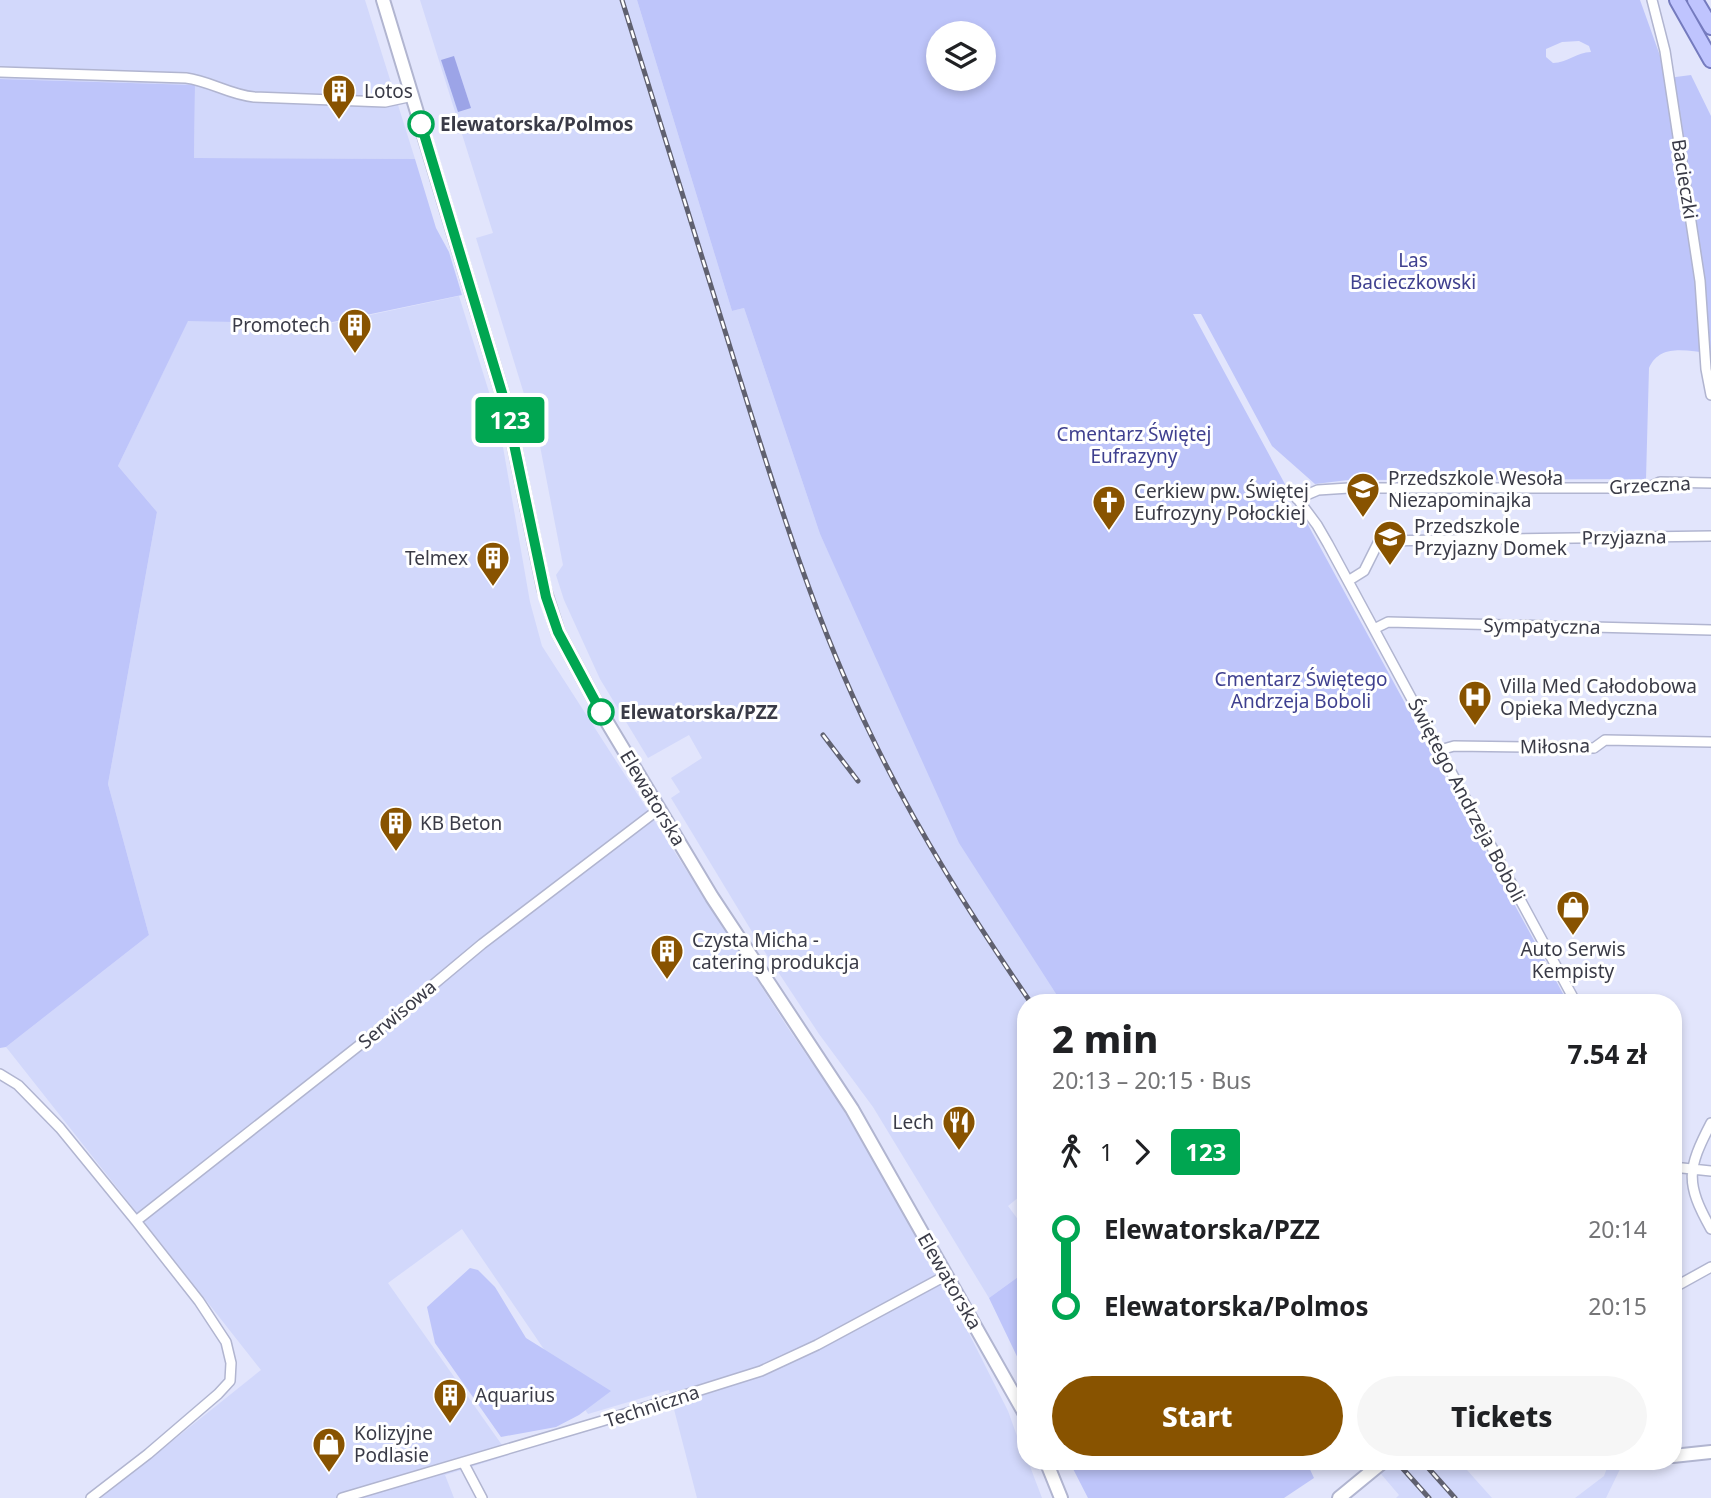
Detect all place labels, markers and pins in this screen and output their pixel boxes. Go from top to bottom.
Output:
building icon: Lotos [320,72,358,121]
place label: Lotos [364,78,413,104]
marker: Elewatorska/Polmos [408,111,434,137]
place label: Elewatorska/Polmos [440,111,633,137]
building icon: Promotech [336,306,374,355]
place label: Promotech [232,312,330,338]
place label: Przedszkole Wesoła Niezapominajka [1388,465,1563,513]
school or university icon: Przedszkole Wesoła Niezapominajka [1344,470,1382,519]
place label: Cerkiew pw. Świętej Eufrozyny Połockiej [1134,478,1309,526]
church icon: Cerkiew pw. Świętej Eufrozyny Połockiej [1090,483,1128,532]
place label: Przedszkole Przyjazny Domek [1414,513,1567,561]
school or university icon: Przedszkole Przyjazny Domek [1371,518,1409,567]
building icon: Telmex [474,539,512,588]
place label: Telmex [405,545,468,571]
place label: Villa Med Całodobowa Opieka Medyczna [1500,673,1697,721]
hospital icon: Villa Med Całodobowa Opieka Medyczna [1456,678,1494,727]
marker: Elewatorska/PZZ [588,699,614,725]
place label: Elewatorska/PZZ [620,699,778,725]
building icon: KB Beton [377,804,415,853]
place label: KB Beton [420,810,502,836]
shop icon: Auto Serwis Kempisty [1554,888,1592,937]
place label: Czysta Micha - catering produkcja [692,927,859,975]
building icon: Czysta Micha - catering produkcja [648,932,686,981]
place label: Auto Serwis Kempisty [1520,936,1626,984]
restaurant icon: Lech [940,1103,978,1152]
place label: Lech [892,1109,934,1135]
building icon: Aquarius [431,1376,469,1425]
place label: Aquarius [475,1382,555,1408]
place label: Kolizyjne Podlasie [354,1420,433,1468]
shop icon: Kolizyjne Podlasie [310,1425,348,1474]

